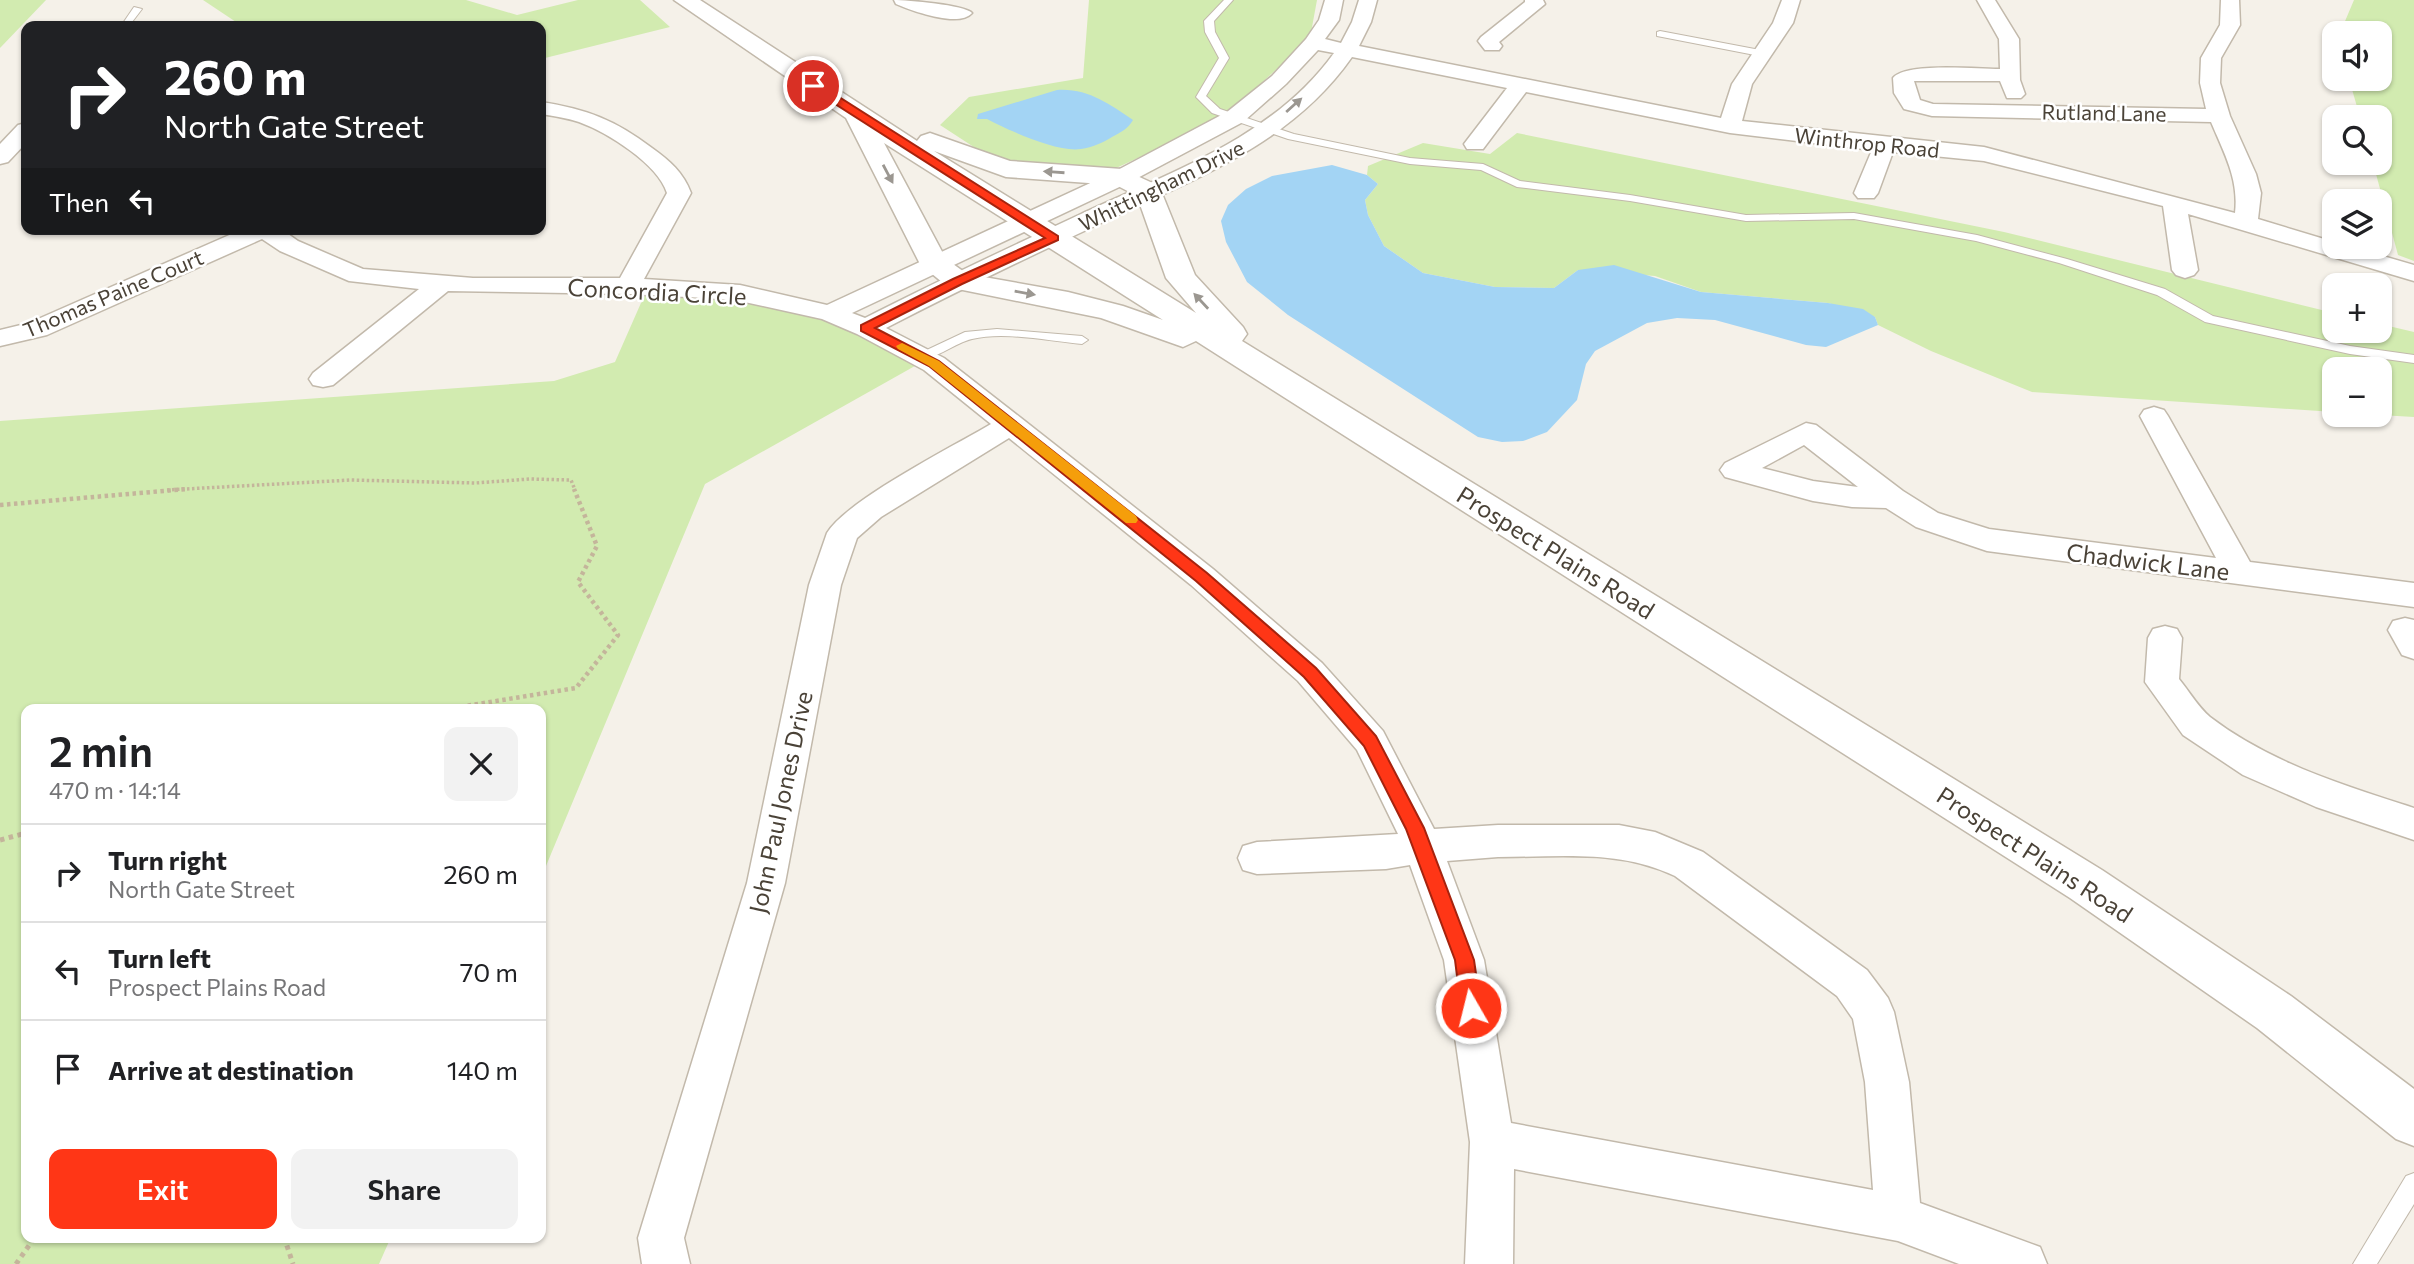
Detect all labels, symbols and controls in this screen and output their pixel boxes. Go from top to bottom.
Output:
map controls [2322,21,2392,427]
button: sound [2322,21,2392,91]
text: 260 m [164,45,306,105]
icon: right [49,49,140,140]
pin [783,56,843,116]
icon: arrive [794,67,832,105]
one-way arrow [1285,98,1302,114]
street label: Rutland Lane [2041,98,2167,126]
text: North Gate Street [164,105,424,145]
button: search [2322,105,2392,175]
street label: Winthrop Road [1793,122,1941,162]
street label: Whittingham Drive [1074,134,1248,236]
one-way arrow [882,165,894,185]
one-way arrow [1043,166,1065,177]
icon: left [123,182,161,220]
text: Then [49,186,109,217]
button: layers [2322,189,2392,259]
street label: Thomas Paine Court [19,244,207,342]
street label: Concordia Circle [567,272,747,310]
button: + [2322,273,2392,343]
one-way arrow [1014,288,1036,299]
one-way arrow [1194,293,1210,310]
button: − [2322,357,2392,427]
street label: Prospect Plains Road [1452,479,1660,625]
street label: Chadwick Lane [2065,537,2231,585]
street label: John Paul Jones Drive [742,688,818,916]
text: 2 min [49,724,153,776]
button: close [444,727,518,801]
text: 470 m · 14:14 [49,776,181,804]
street label: Prospect Plains Road [1932,780,2138,928]
text: Turn right [108,844,227,875]
icon: right [49,854,87,892]
text: 260 m [443,858,518,889]
text: North Gate Street [108,875,295,903]
text: Turn left [108,942,211,973]
icon: left [49,952,87,990]
text: 70 m [460,956,518,987]
position arrow [1434,971,1508,1045]
text: Prospect Plains Road [108,973,326,1001]
icon: arrive [49,1050,87,1088]
text: Arrive at destination [108,1054,354,1085]
text: 140 m [447,1054,518,1085]
button: Exit [49,1149,277,1229]
button: Share [291,1149,518,1229]

